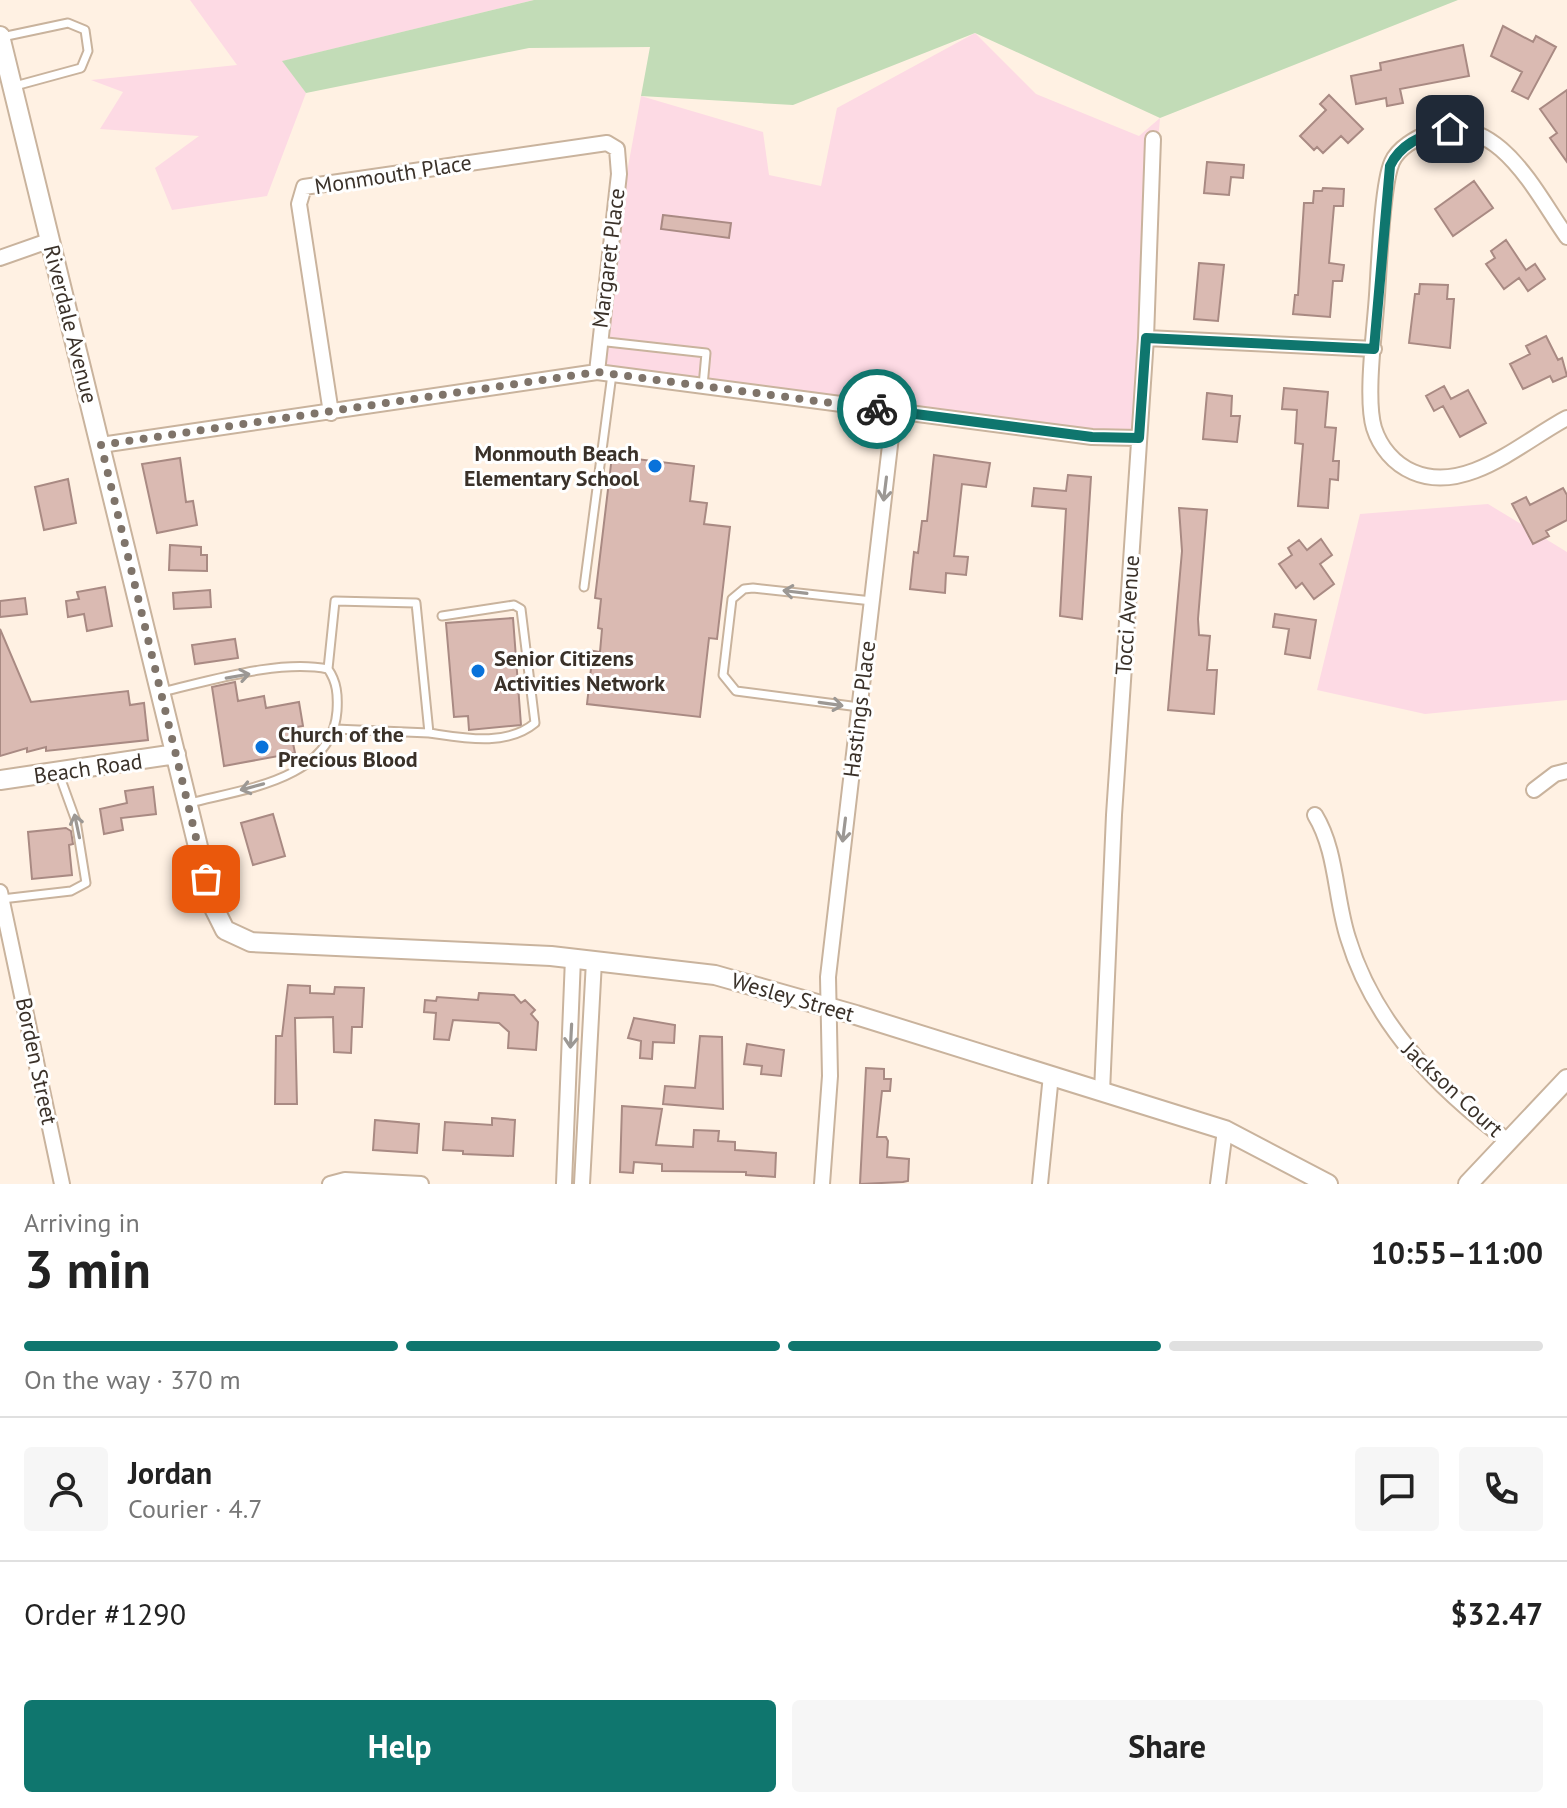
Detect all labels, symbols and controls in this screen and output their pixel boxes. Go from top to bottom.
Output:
pin [1416,95,1484,163]
icon: home [1428,107,1472,151]
street label: Monmouth Place [313,148,473,200]
street label: Margaret Place [586,186,630,330]
street label: Riverdale Avenue [38,242,104,406]
courier [837,369,917,449]
icon: bike [855,387,899,431]
place label: Monmouth Beach Elementary School [464,439,640,492]
marker: Monmouth Beach Elementary School [646,457,664,475]
one-way arrow [877,476,892,501]
street label: Tocci Avenue [1109,554,1145,676]
one-way arrow [782,585,808,600]
street label: Hastings Place [837,639,881,779]
place label: Senior Citizens Activities Network [494,644,665,697]
marker: Senior Citizens Activities Network [469,662,487,680]
one-way arrow [224,667,250,682]
one-way arrow [818,697,843,712]
place label: Church of the Precious Blood [278,720,418,773]
marker: Church of the Precious Blood [253,738,271,756]
street label: Beach Road [32,747,144,789]
one-way arrow [239,780,265,795]
one-way arrow [69,814,84,839]
one-way arrow [836,817,851,842]
pin [172,845,240,913]
icon: bag [184,857,228,901]
street label: Wesley Street [728,966,858,1028]
street label: Borden Street [10,995,64,1128]
one-way arrow [564,1022,579,1049]
street label: Jackson Court [1396,1035,1510,1143]
text: Arriving in [24,1206,140,1239]
text: 10:55–11:00 [1371,1233,1543,1272]
text: 3 min [24,1235,151,1302]
text: On the way · 370 m [24,1363,241,1396]
button: person [24,1447,108,1531]
button: chat [1355,1447,1439,1531]
button: phone [1459,1447,1543,1531]
text: Jordan [128,1453,212,1492]
text: Courier · 4.7 [128,1492,262,1525]
text: Order #1290 [24,1594,186,1633]
text: $32.47 [1451,1594,1543,1633]
button: Help [24,1700,776,1792]
button: Share [792,1700,1543,1792]

